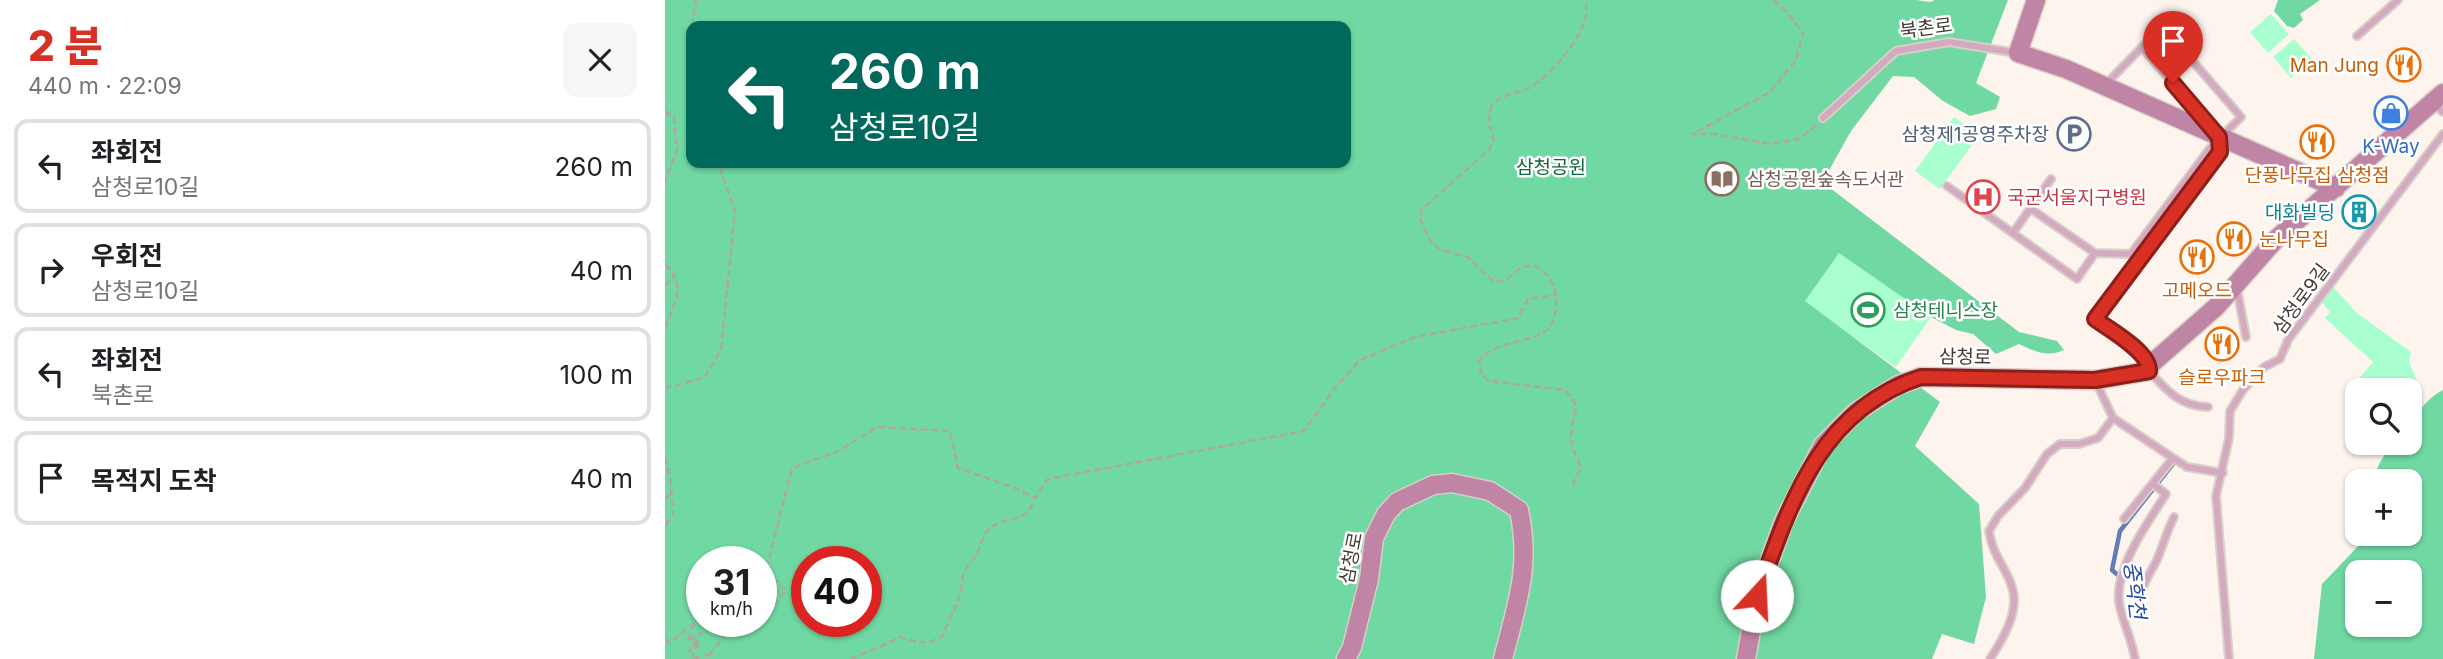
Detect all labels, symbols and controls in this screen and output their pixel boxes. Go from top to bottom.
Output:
pin [2143,11,2203,83]
street label: 북촌로 [1899,13,1953,43]
text: 2 분 [28,20,103,71]
icon: arrive [2154,22,2192,60]
button: close [563,23,637,97]
text: 260 m [829,42,981,101]
restaurant icon: Man Jung [2385,46,2423,84]
icon: left [714,49,805,140]
place label: Man Jung [2290,54,2379,77]
text: 440 m · 22:09 [28,72,182,100]
shop icon: K-Way [2372,94,2410,132]
text: 삼청로10길 [829,108,980,147]
parking icon: 삼청제1공영주차장 [2055,115,2093,153]
place label: 삼청제1공영주차장 [1901,123,2049,146]
restaurant icon: 단풍나무집 삼청점 [2298,123,2336,161]
place label: K-Way [2362,135,2420,158]
text: 좌회전 [91,136,163,167]
icon: left [32,147,70,185]
text: 260 m [555,151,633,182]
park label: 삼청공원 [1516,156,1586,179]
library icon: 삼청공원숲속도서관 [1703,160,1741,198]
place label: 단풍나무집 삼청점 [2244,164,2390,187]
place label: 삼청공원숲속도서관 [1747,168,1904,191]
text: 삼청로10길 [91,173,200,201]
hospital icon: 국군서울지구병원 [1964,178,2002,216]
place label: 국군서울지구병원 [2007,186,2147,209]
building icon: 대화빌딩 [2340,193,2378,231]
place label: 대화빌딩 [2265,201,2335,224]
restaurant icon: 눈나무집 [2215,220,2253,258]
place label: 눈나무집 [2259,228,2329,251]
restaurant icon: 고메오드 [2178,238,2216,276]
text: 우회전 [91,240,163,271]
icon: right [32,251,70,289]
text: 40 m [570,255,633,286]
street label: 삼청로9길 [2268,259,2334,339]
text: 삼청로10길 [91,277,200,305]
place label: 고메오드 [2162,279,2232,302]
sports icon: 삼청테니스장 [1849,291,1887,329]
place label: 삼청테니스장 [1893,299,1998,322]
restaurant icon: 슬로우파크 [2203,325,2241,363]
text: 좌회전 [91,344,163,375]
street label: 삼청로 [1939,345,1991,369]
icon: left [32,355,70,393]
text: 100 m [560,359,633,390]
place label: 슬로우파크 [2178,366,2266,389]
map controls [2345,378,2422,637]
button: search [2345,378,2422,455]
text: 북촌로 [91,381,154,409]
icon: arrive [32,459,70,497]
text: 40 m [570,463,633,494]
text: 목적지 도착 [91,465,217,496]
button: + [2345,469,2422,546]
street label: 삼청로 [1335,530,1367,586]
speed limit sign: 40 [791,546,882,637]
position arrow [1720,559,1794,633]
water label: 중학천 [2119,560,2151,623]
button: − [2345,560,2422,637]
text: 31 [713,561,750,603]
text: km/h [710,598,753,619]

